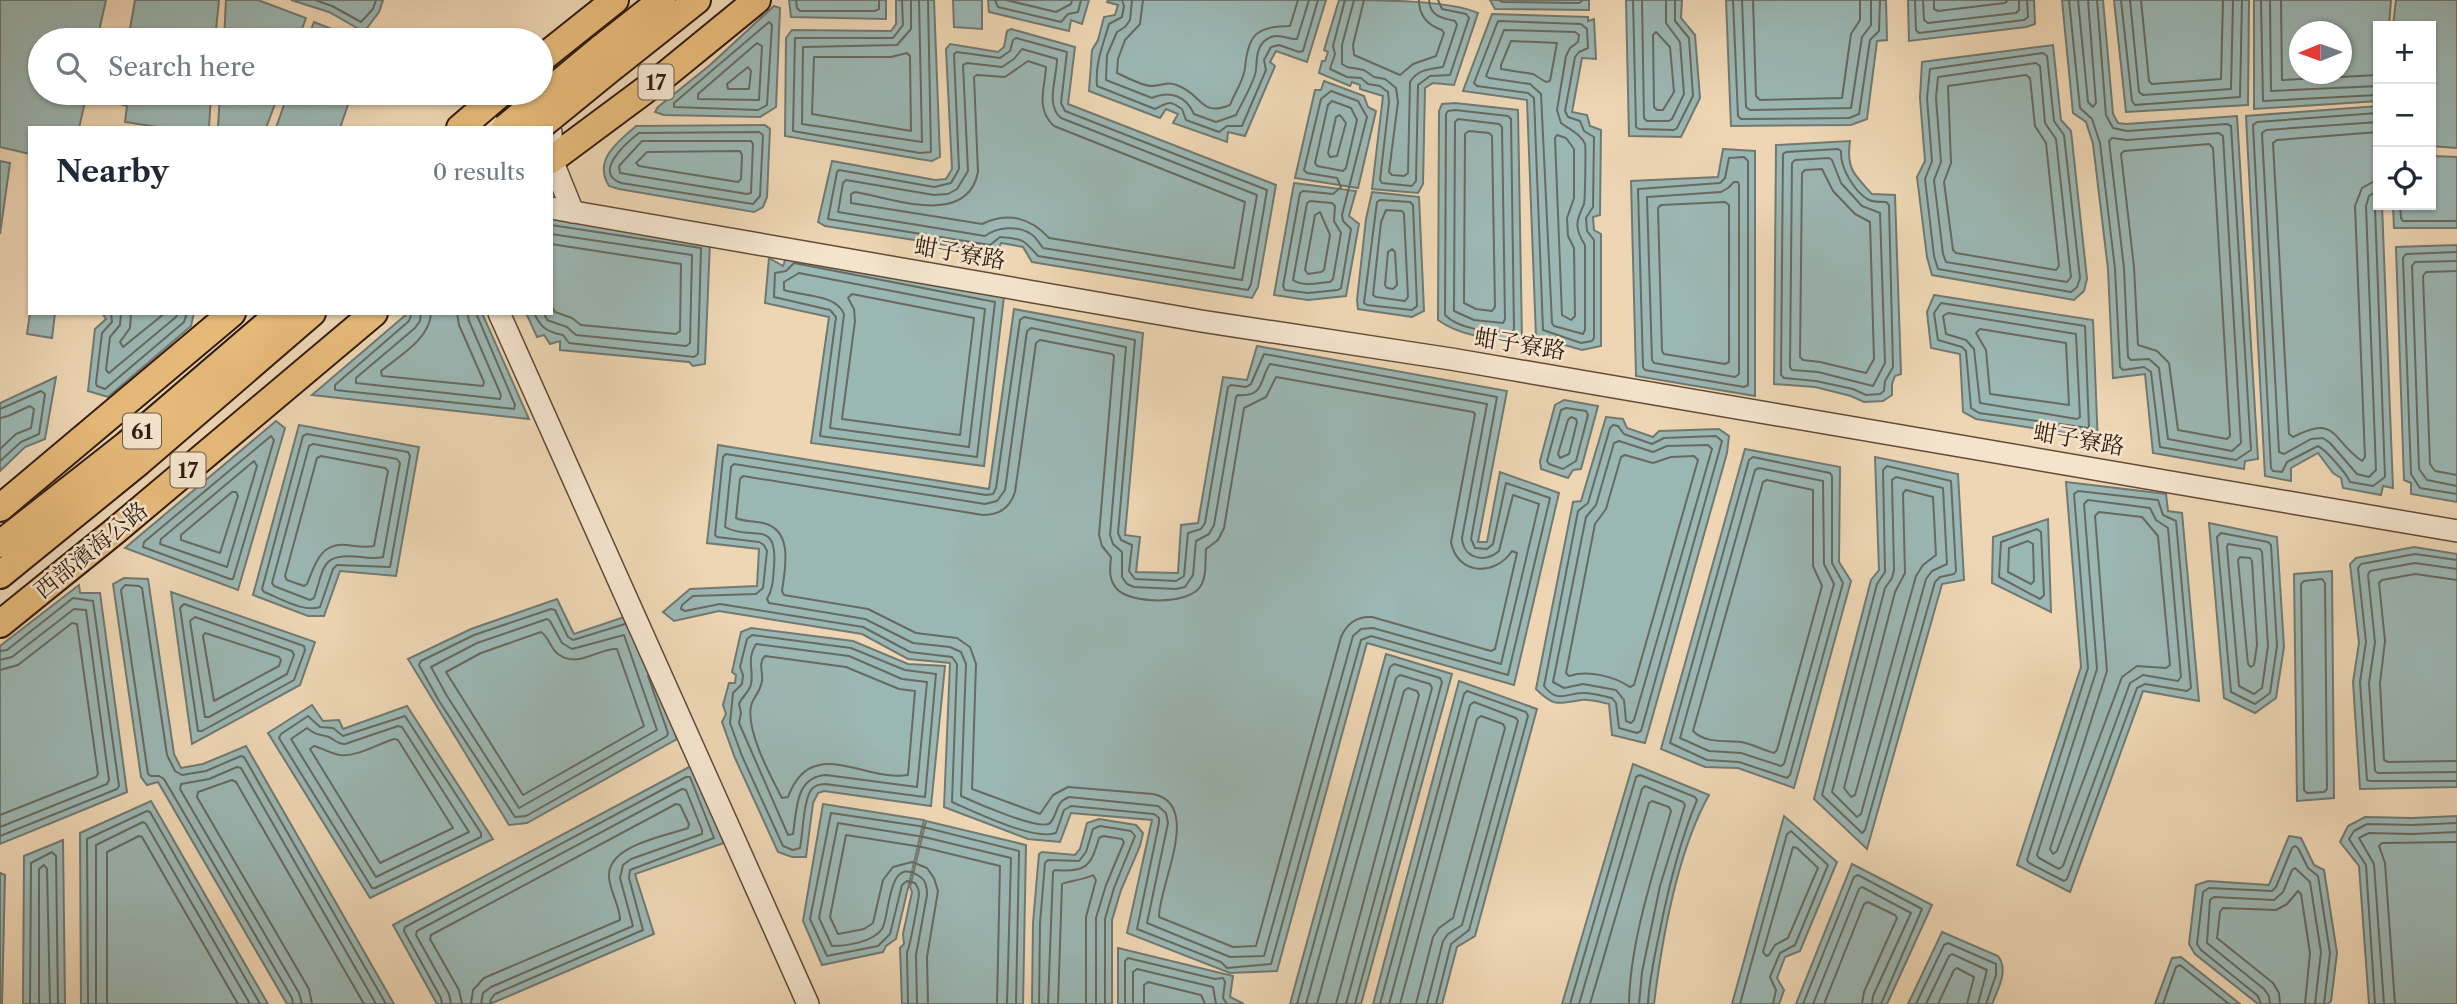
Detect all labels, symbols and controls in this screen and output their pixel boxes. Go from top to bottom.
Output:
north arrow [2289,21,2352,84]
map controls [2373,21,2436,210]
button: + [2373,21,2436,84]
search box [28,28,553,105]
icon: search [52,48,90,86]
text: Search here [108,51,255,83]
road number: 17 [638,64,674,100]
button: − [2373,84,2436,147]
button: locate [2373,147,2436,210]
text: Nearby [56,153,169,190]
text: 0 results [433,158,525,186]
street label: 蚶子寮路 [912,231,1008,275]
street label: 蚶子寮路 [1472,323,1568,365]
road number: 61 [123,414,161,448]
street label: 蚶子寮路 [2031,417,2127,461]
road number: 17 [170,452,206,488]
street label: 西部濱海公路 [29,496,153,604]

